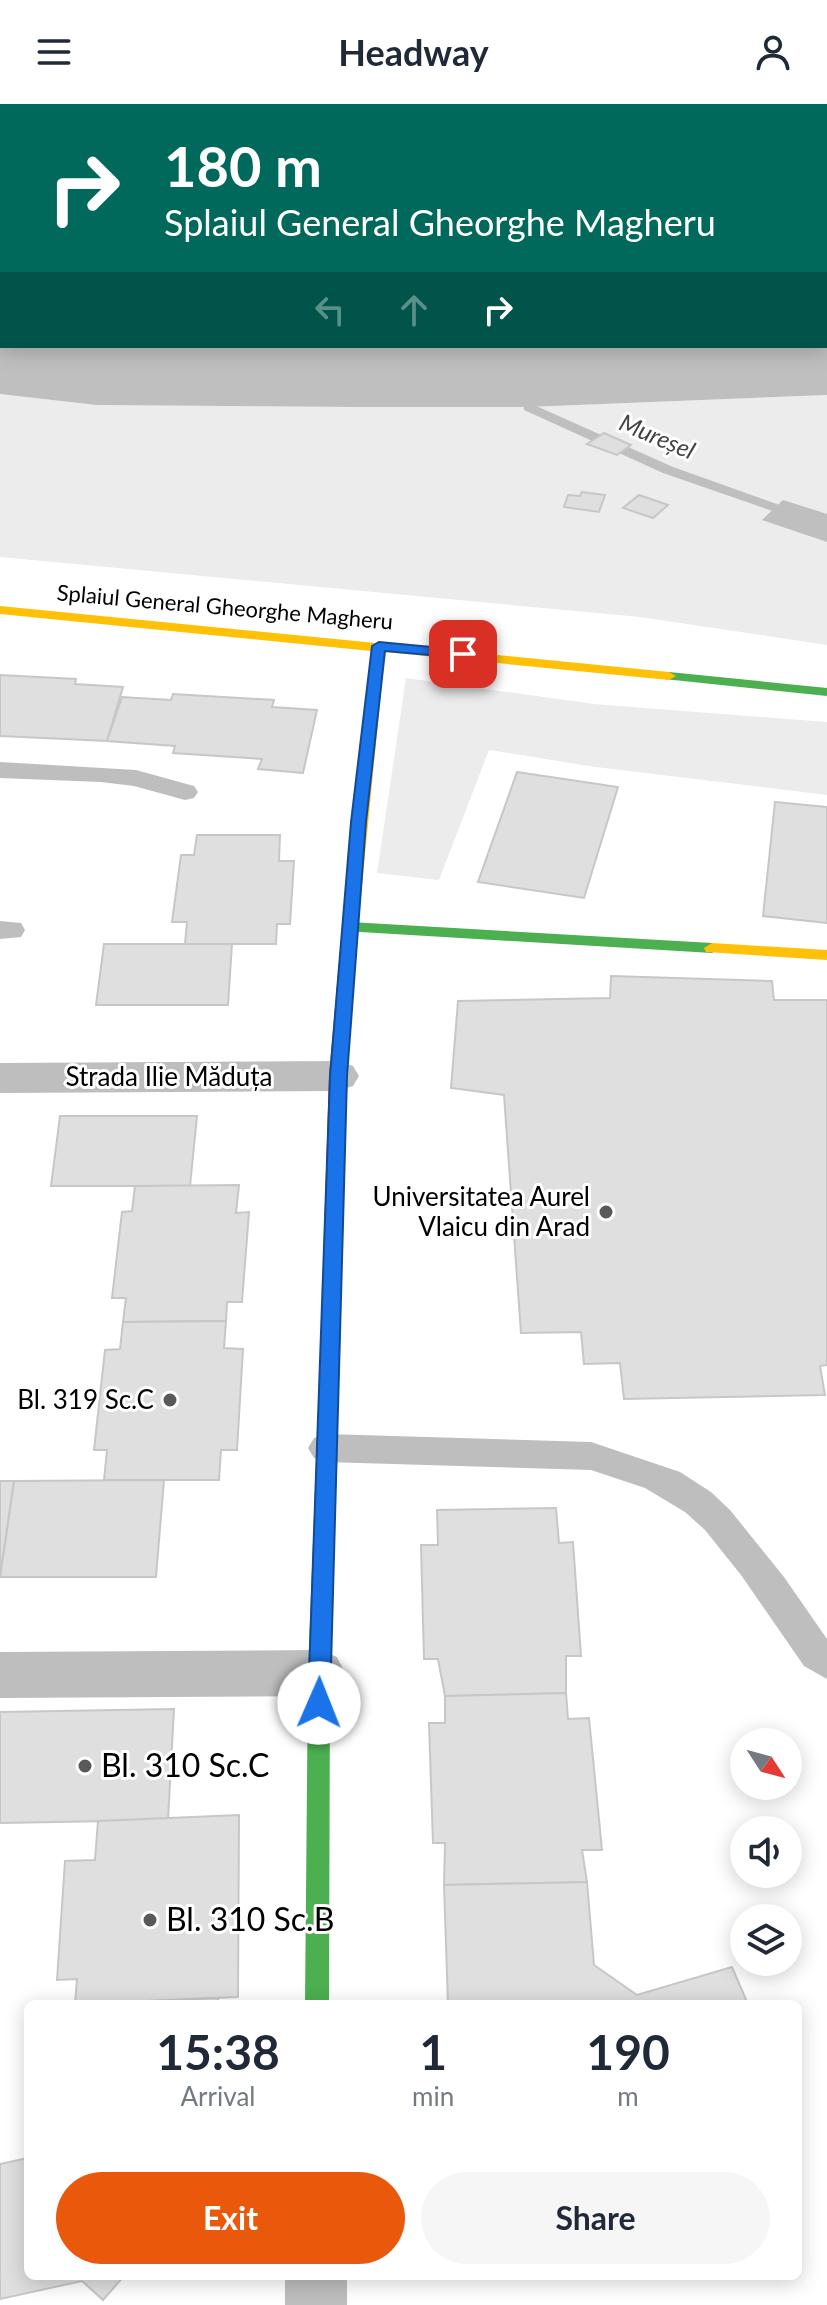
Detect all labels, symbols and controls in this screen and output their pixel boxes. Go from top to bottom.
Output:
icon: menu [32,30,76,74]
text: Headway [338,30,489,74]
icon: person [751,30,795,74]
text: 180 m [164,132,322,199]
icon: right [32,136,136,240]
text: Splaiul General Gheorghe Magheru [164,200,716,244]
icon: left [308,288,352,332]
icon: ahead [392,288,436,332]
icon: right [476,288,520,332]
water label: Mureșel [616,407,700,465]
street label: Splaiul General Gheorghe Magheru [56,578,394,635]
pin [429,620,497,688]
icon: arrive [441,632,485,676]
street label: Strada Ilie Măduța [66,1060,272,1092]
place label: Universitatea Aurel Vlaicu din Arad [373,1180,590,1242]
marker: Universitatea Aurel Vlaicu din Arad [597,1203,615,1221]
place label: Bl. 319 Sc.C [17,1383,154,1415]
marker: Bl. 319 Sc.C [161,1391,179,1409]
position arrow [277,1661,361,1745]
north arrow [730,1728,802,1800]
map controls [730,1728,802,1976]
place label: Bl. 310 Sc.C [101,1745,269,1784]
marker: Bl. 310 Sc.C [76,1757,94,1775]
button: sound [730,1816,802,1888]
place label: Bl. 310 Sc.B [166,1899,334,1938]
button: layers [730,1904,802,1976]
marker: Bl. 310 Sc.B [141,1911,159,1929]
text: 15:38 [156,2023,280,2080]
text: 1 [419,2023,447,2080]
text: 190 [586,2023,670,2080]
text: Arrival [181,2080,255,2112]
text: min [412,2080,454,2112]
text: m [617,2080,639,2112]
button: Exit [56,2172,405,2264]
button: Share [421,2172,770,2264]

